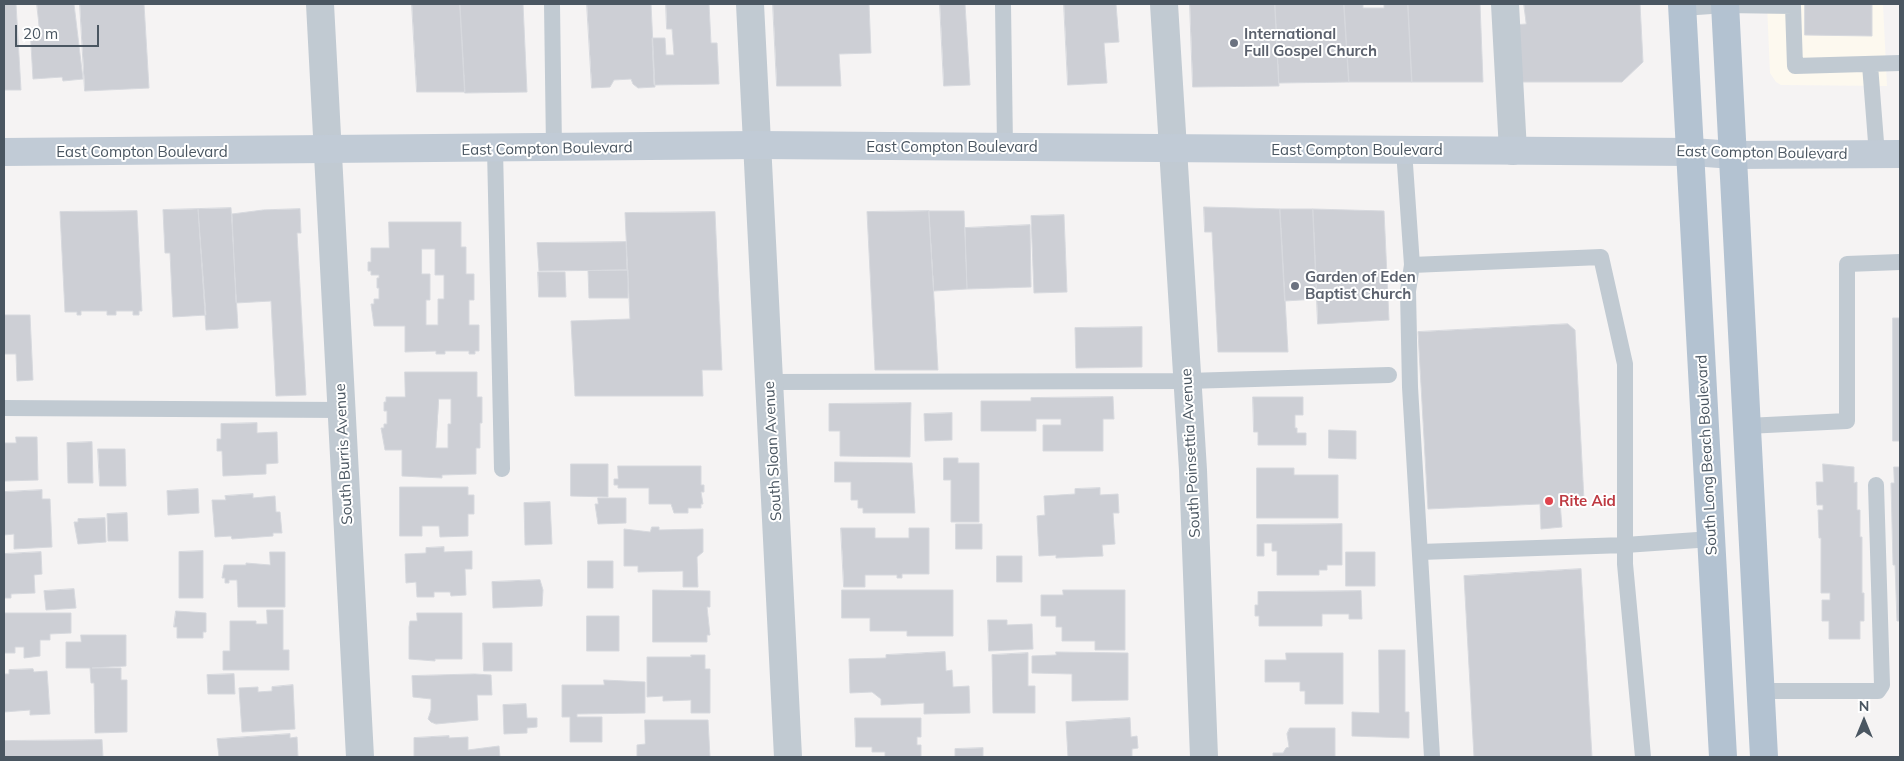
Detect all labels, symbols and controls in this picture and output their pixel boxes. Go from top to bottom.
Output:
scale bar [18,15,101,47]
text: 20 m [23,24,58,43]
place label: International Full Gospel Church [1244,25,1377,60]
marker: International Full Gospel Church [1228,37,1240,49]
street label: East Compton Boulevard [866,138,1038,156]
street label: East Compton Boulevard [461,139,633,159]
street label: East Compton Boulevard [1271,141,1443,159]
street label: East Compton Boulevard [56,143,228,161]
street label: East Compton Boulevard [1676,143,1848,163]
place label: Garden of Eden Baptist Church [1305,268,1416,303]
marker: Garden of Eden Baptist Church [1289,280,1301,292]
street label: South Long Beach Boulevard [1693,354,1721,556]
street label: South Poinsettia Avenue [1178,368,1204,538]
street label: South Sloan Avenue [760,381,786,521]
street label: South Burris Avenue [331,383,357,525]
place label: Rite Aid [1559,492,1616,510]
marker: Rite Aid [1543,495,1555,507]
north arrow [1839,696,1889,746]
text: N [1859,697,1869,715]

